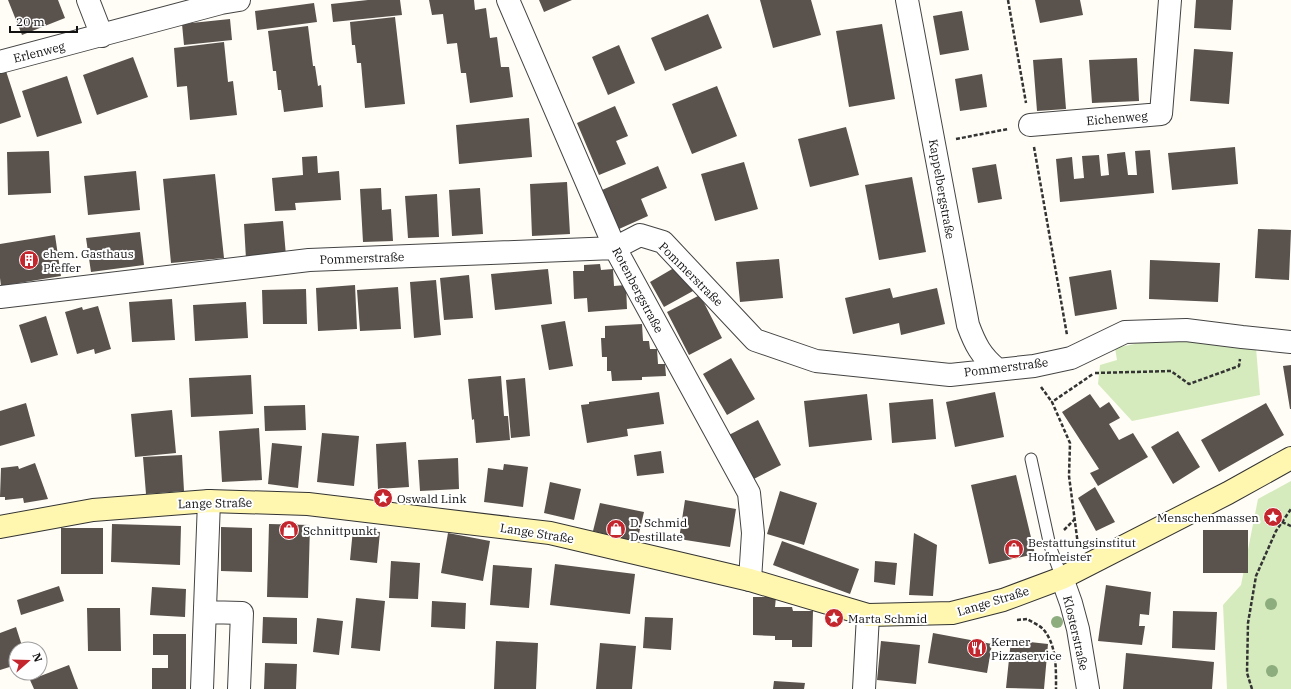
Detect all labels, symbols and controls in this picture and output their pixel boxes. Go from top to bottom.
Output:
scale bar [10,8,77,34]
text: 20 m [16,14,45,29]
street label: Erlenweg [12,38,67,66]
street label: Eichenweg [1086,108,1149,128]
street label: Kappelbergstraße [926,138,958,240]
street label: Pommerstraße [656,239,726,309]
street label: Rotenbergstraße [609,245,667,335]
place label: ehem. Gasthaus Pfeffer [43,246,134,275]
building icon: ehem. Gasthaus Pfeffer [18,249,40,271]
street label: Pommerstraße [319,249,405,267]
street label: Pommerstraße [963,354,1049,380]
place icon: Oswald Link [372,487,394,509]
place label: Oswald Link [397,491,466,506]
street label: Lange Straße [178,495,252,511]
place icon: Menschenmassen [1262,506,1284,528]
place label: Menschenmassen [1157,510,1259,525]
place label: D. Schmid Destillate [630,515,687,544]
shop icon: D. Schmid Destillate [605,518,627,540]
shop icon: Schnittpunkt [278,519,300,541]
street label: Lange Straße [499,520,575,546]
place label: Schnittpunkt [303,523,377,538]
place label: Bestattungsinstitut Hofmeister [1028,535,1136,564]
shop icon: Bestattungsinstitut Hofmeister [1003,538,1025,560]
street label: Lange Straße [955,583,1031,619]
street label: Klosterstraße [1060,594,1092,672]
place icon: Marta Schmid [823,607,845,629]
place label: Marta Schmid [848,611,927,626]
place label: Kerner Pizzaservice [991,634,1062,663]
restaurant icon: Kerner Pizzaservice [966,637,988,659]
north arrow [8,641,48,681]
text: N [29,651,46,664]

